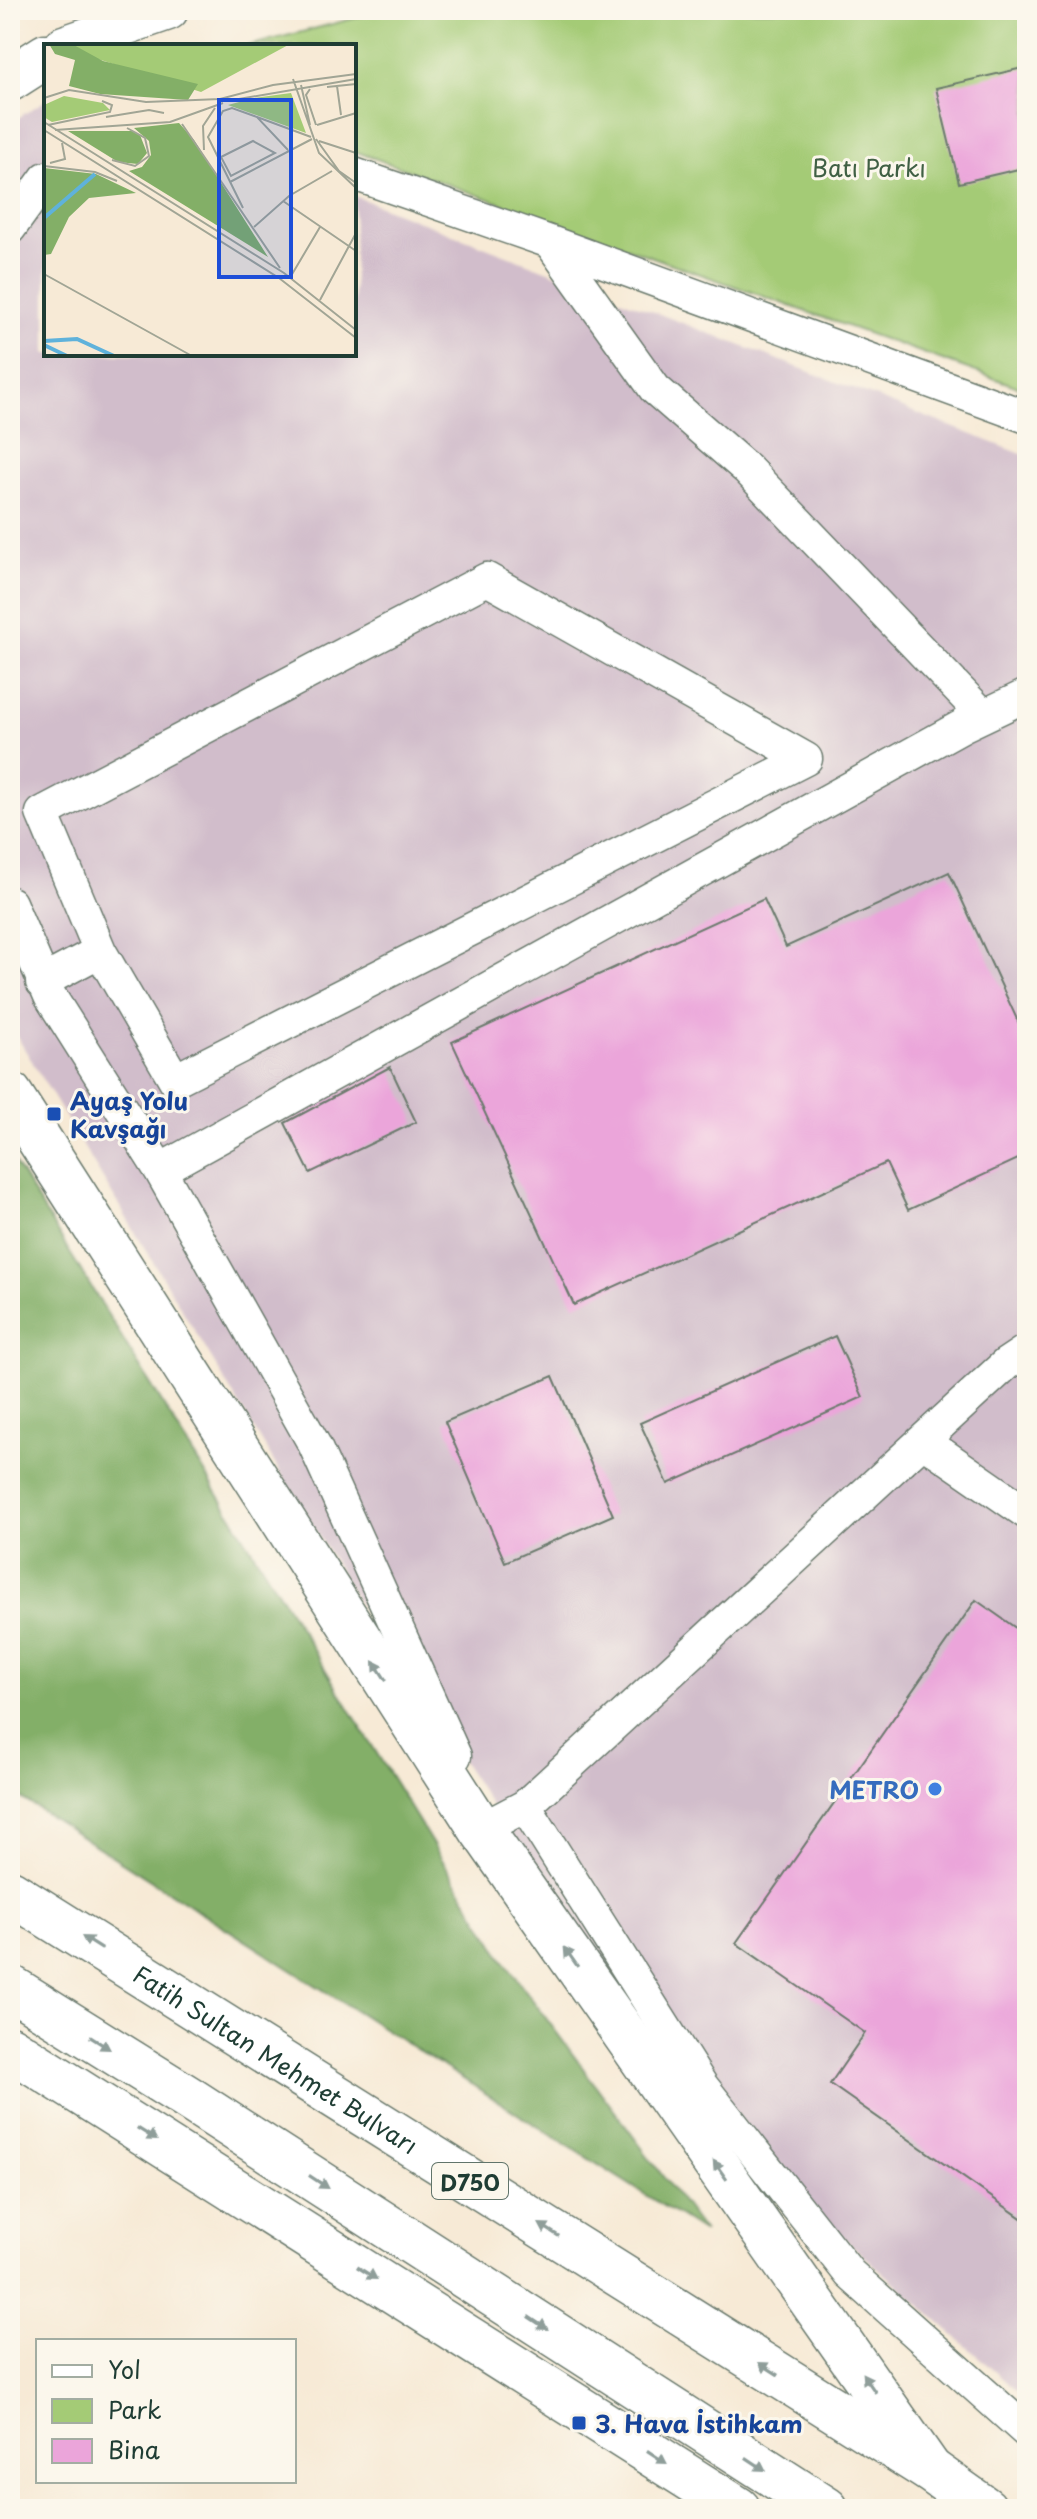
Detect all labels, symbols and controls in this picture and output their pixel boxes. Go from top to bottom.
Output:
inset map [44,44,356,356]
park label: Batı Parkı [812,149,926,185]
place label: Ayaş Yolu Kavşağı [70,1082,188,1146]
marker: Ayaş Yolu Kavşağı [45,1105,63,1123]
one-way arrow [373,1660,387,1682]
place label: METRO [829,1771,919,1807]
marker: METRO [926,1780,944,1798]
one-way arrow [80,1936,103,1951]
one-way arrow [564,1946,579,1967]
street label: Fatih Sultan Mehmet Bulvarı [126,1956,425,2162]
one-way arrow [89,2036,111,2050]
one-way arrow [136,2127,158,2141]
one-way arrow [712,2159,728,2181]
road number: D750 [432,2163,508,2199]
one-way arrow [309,2175,330,2190]
one-way arrow [538,2224,560,2238]
one-way arrow [356,2266,378,2280]
one-way arrow [527,2316,549,2330]
legend [36,2339,296,2483]
text: Yol [108,2351,141,2387]
one-way arrow [758,2362,780,2376]
one-way arrow [861,2372,877,2394]
text: Park [108,2391,162,2427]
place label: 3. Hava İstihkam [595,2405,803,2441]
marker: 3. Hava İstihkam [570,2414,588,2432]
text: Bina [108,2431,160,2467]
one-way arrow [647,2450,668,2465]
one-way arrow [746,2457,767,2472]

